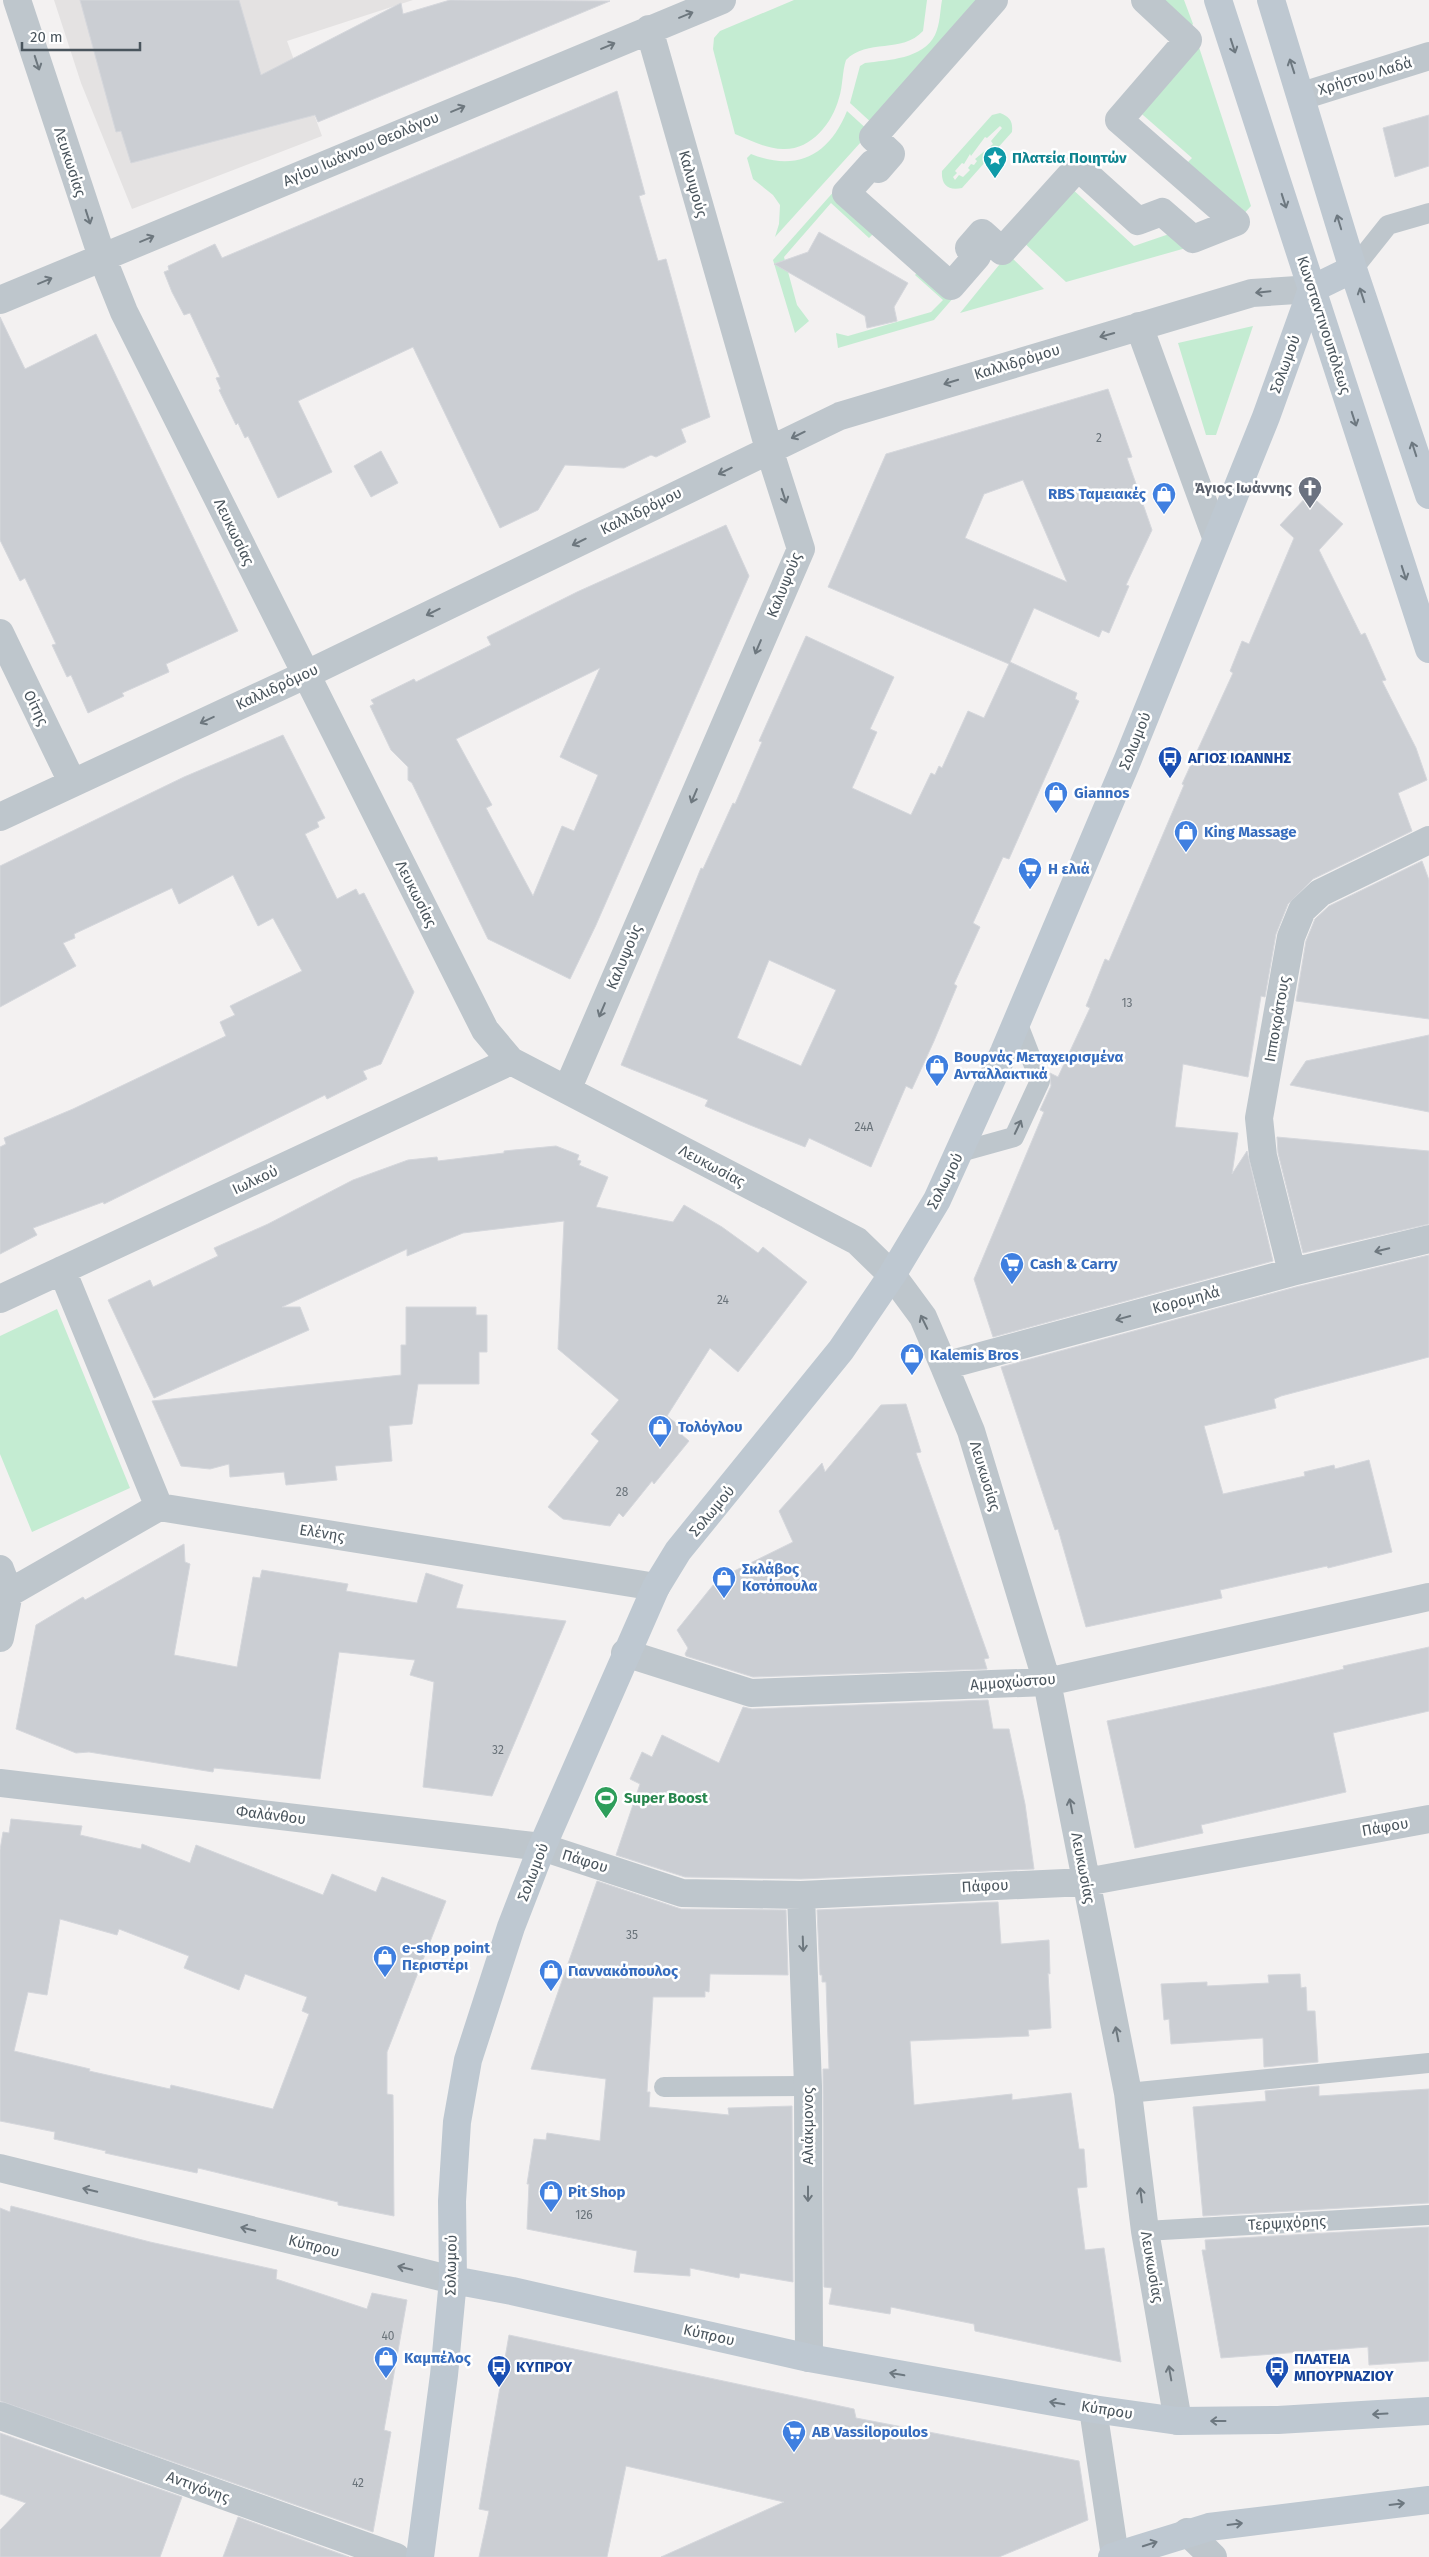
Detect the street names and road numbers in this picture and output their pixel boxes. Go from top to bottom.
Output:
street label: Χρήστου Λαδά [1316,53,1414,99]
street label: Αγίου Ιωάννου Θεολόγου [280,108,442,190]
street label: Λευκωσίας [50,125,90,199]
street label: Καλυψούς [675,148,711,220]
street label: Κωνσταντινουπόλεως [1293,254,1355,396]
street label: Σολωμού [1266,332,1304,396]
street label: Καλλιδρόμου [972,340,1062,384]
street label: Καλλιδρόμου [597,483,685,539]
street label: Λευκωσίας [210,496,258,568]
street label: Καλυψούς [763,550,805,620]
street label: Καλλιδρόμου [233,660,321,714]
street label: Οίτης [20,687,52,729]
street label: Σολωμού [1115,709,1155,773]
street label: Λευκωσίας [392,858,440,930]
street label: Καλυψούς [602,922,646,992]
street label: Ιπποκράτους [1261,975,1293,1063]
street label: Λευκωσίας [676,1141,748,1191]
street label: Σολωμού [923,1150,967,1212]
street label: Ιωλκού [229,1162,281,1198]
street label: Κορομηλά [1150,1282,1222,1318]
street label: Λευκωσίας [966,1439,1004,1513]
street label: Σολωμού [686,1482,738,1540]
street label: Ελένης [298,1521,346,1545]
street label: Αμμοχώστου [970,1670,1056,1694]
street label: Φαλάνθου [235,1802,307,1828]
street label: Πάφου [1360,1814,1410,1840]
street label: Λευκωσίας [1067,1831,1099,1905]
street label: Σολωμού [514,1840,552,1904]
street label: Πάφου [560,1846,610,1876]
street label: Πάφου [961,1876,1009,1896]
street label: Αλιάκμονος [799,2087,817,2165]
street label: Τερψιχόρης [1247,2212,1327,2234]
street label: Λευκωσίας [1137,2230,1167,2304]
street label: Κύπρου [287,2231,341,2261]
street label: Σολωμού [441,2234,461,2296]
street label: Κύπρου [682,2320,736,2350]
street label: Κύπρου [1080,2397,1134,2423]
street label: Αντιγόνης [164,2467,232,2507]

